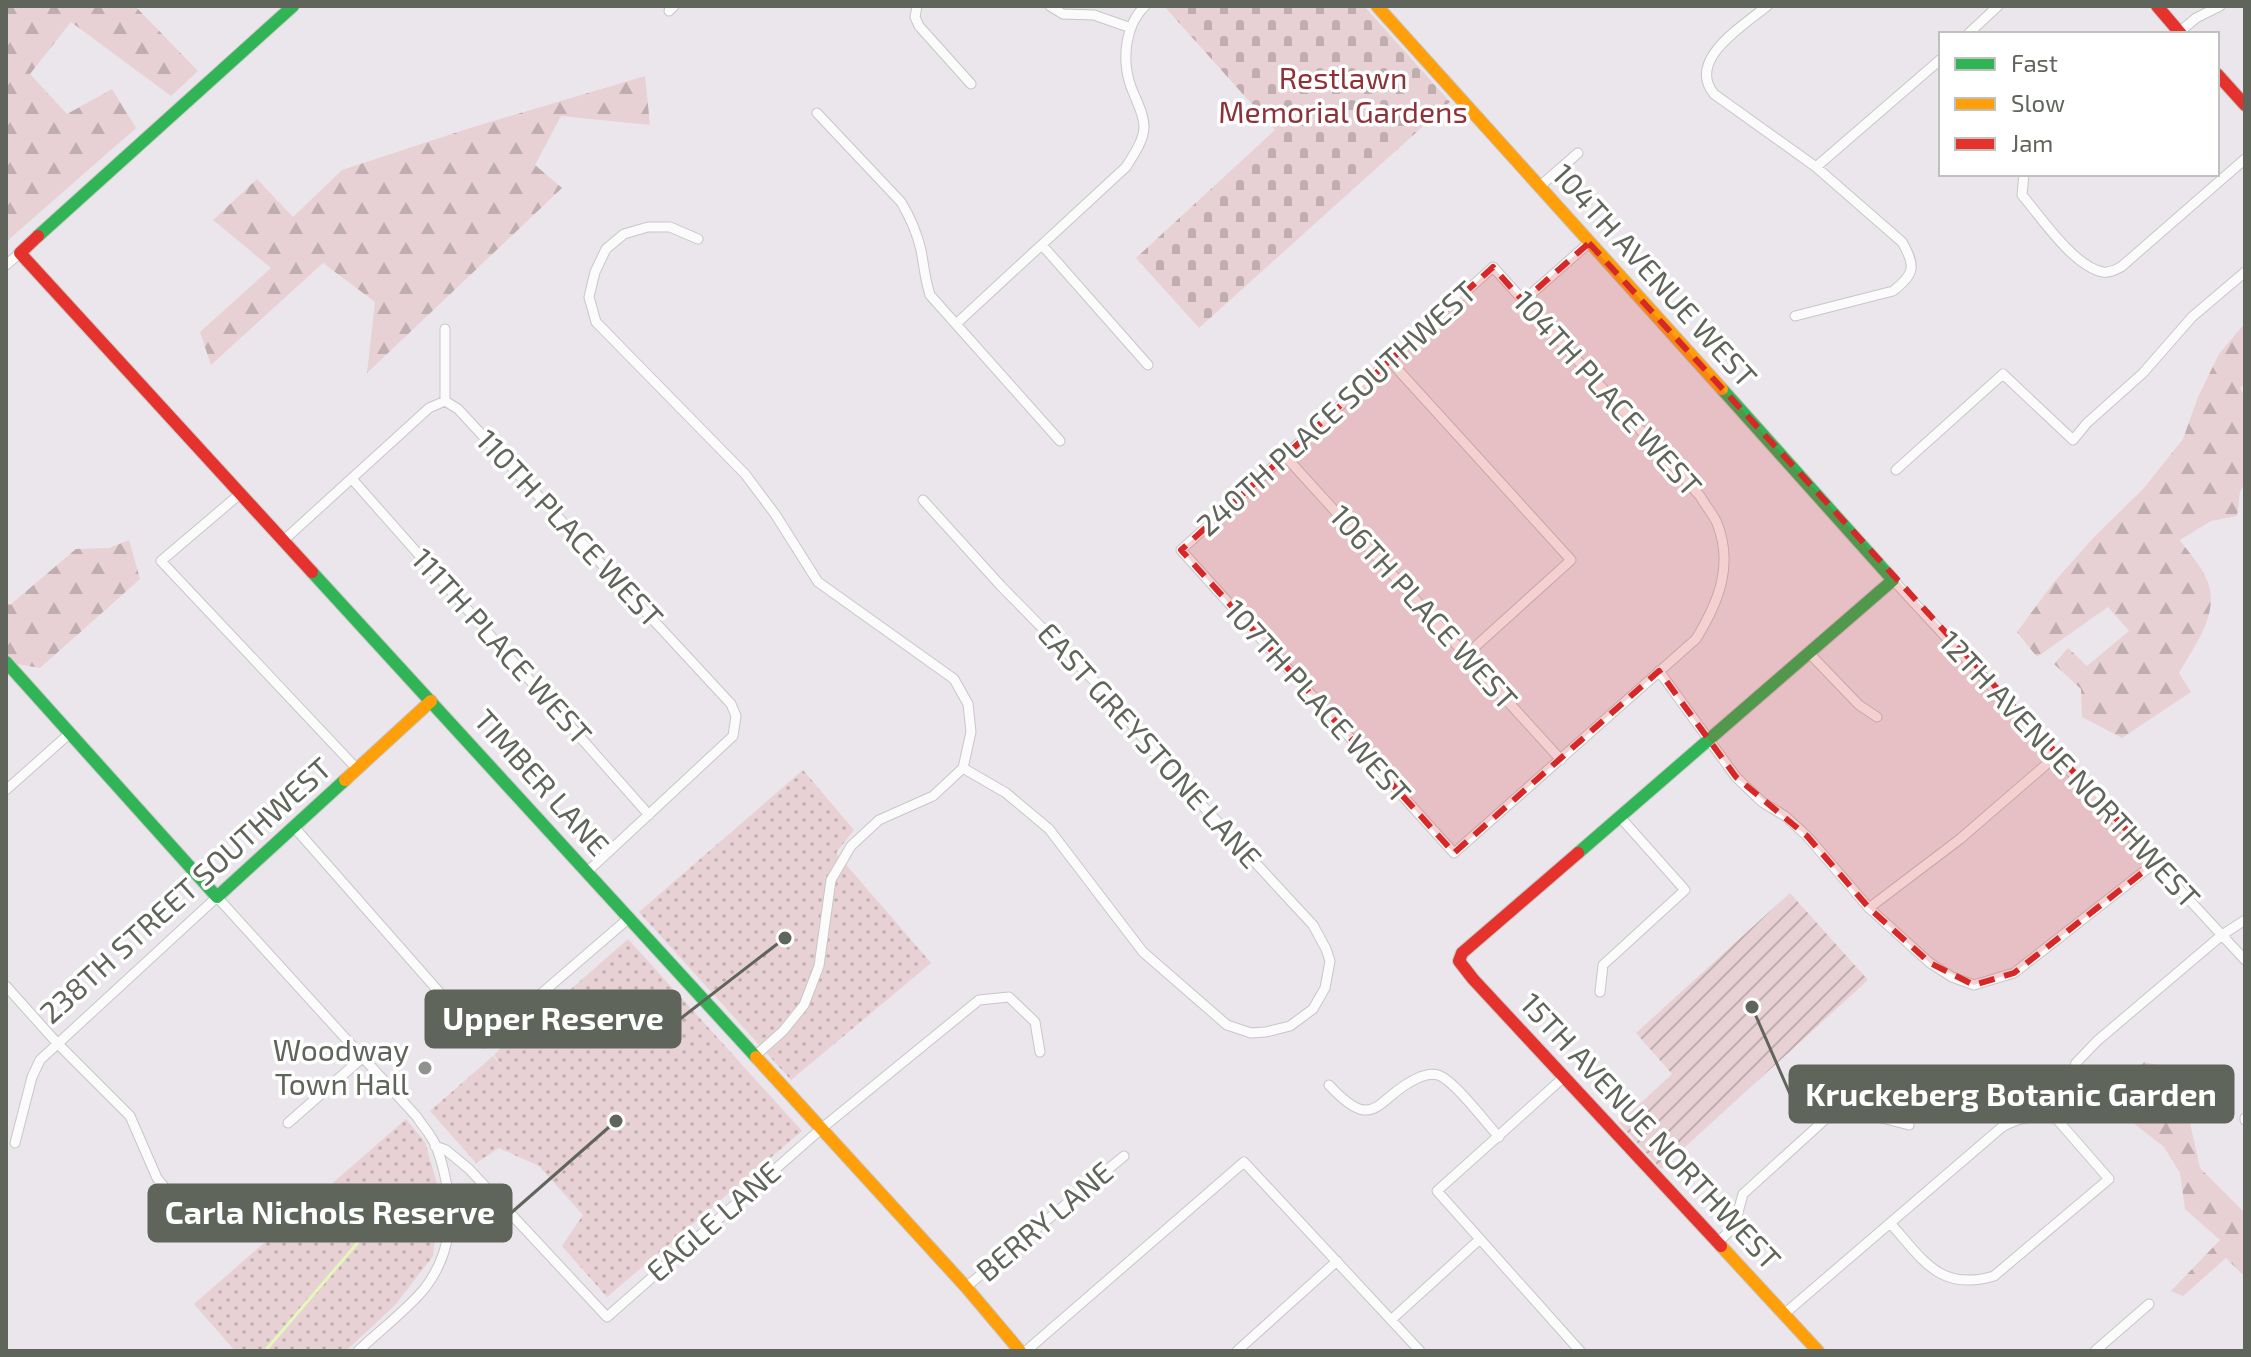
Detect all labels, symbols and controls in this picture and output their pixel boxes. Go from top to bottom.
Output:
legend [1939,32,2219,176]
text: Fast [2011,48,2058,77]
park label: Restlawn Memorial Gardens [1218,59,1468,129]
text: Slow [2011,88,2065,117]
text: Jam [2011,128,2053,157]
street label: 104TH AVENUE WEST [1546,156,1765,394]
street label: 240TH PLACE SOUTHWEST [1188,272,1483,543]
street label: 104TH PLACE WEST [1507,283,1710,503]
street label: 110TH PLACE WEST [469,421,671,634]
street label: 106TH PLACE WEST [1323,497,1526,716]
street label: 111TH PLACE WEST [405,540,600,751]
street label: 107TH PLACE WEST [1218,592,1419,810]
street label: EAST GREYSTONE LANE [1031,615,1270,875]
street label: 12TH AVENUE NORTHWEST [1933,623,2208,915]
street label: TIMBER LANE [467,701,618,862]
street label: 238TH STREET SOUTHWEST [32,749,338,1030]
street label: 15TH AVENUE NORTHWEST [1514,985,1789,1276]
callout: Upper Reserve [426,991,680,1047]
text: Upper Reserve [442,998,664,1036]
place label: Woodway Town Hall [273,1031,409,1101]
marker: Woodway Town Hall [416,1059,434,1077]
callout: Kruckeberg Botanic Garden [1790,1066,2233,1122]
text: Kruckeberg Botanic Garden [1805,1074,2217,1112]
street label: EAGLE LANE [639,1153,787,1288]
street label: BERRY LANE [968,1153,1119,1288]
callout: Carla Nichols Reserve [149,1185,511,1241]
text: Carla Nichols Reserve [165,1192,495,1230]

